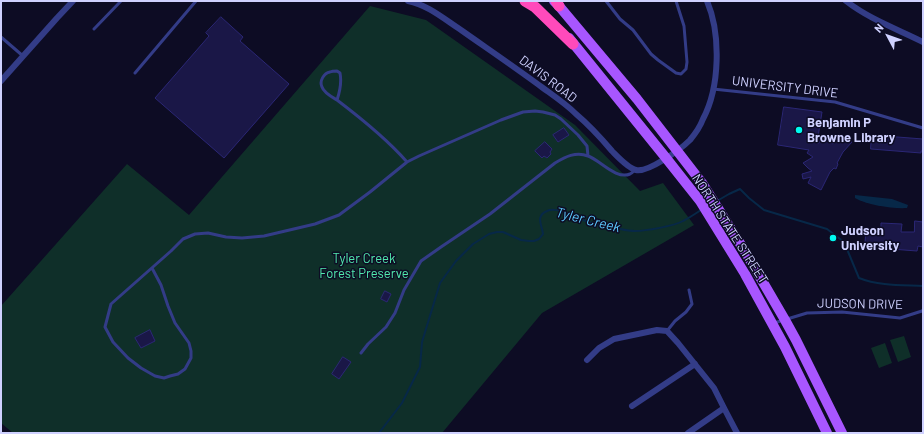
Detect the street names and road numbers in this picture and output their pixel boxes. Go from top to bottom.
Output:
street label: DAVIS ROAD [516,52,580,106]
street label: UNIVERSITY DRIVE [731,73,839,101]
street label: NORTH STATE STREET [689,171,771,287]
street label: JUDSON DRIVE [817,295,903,313]

